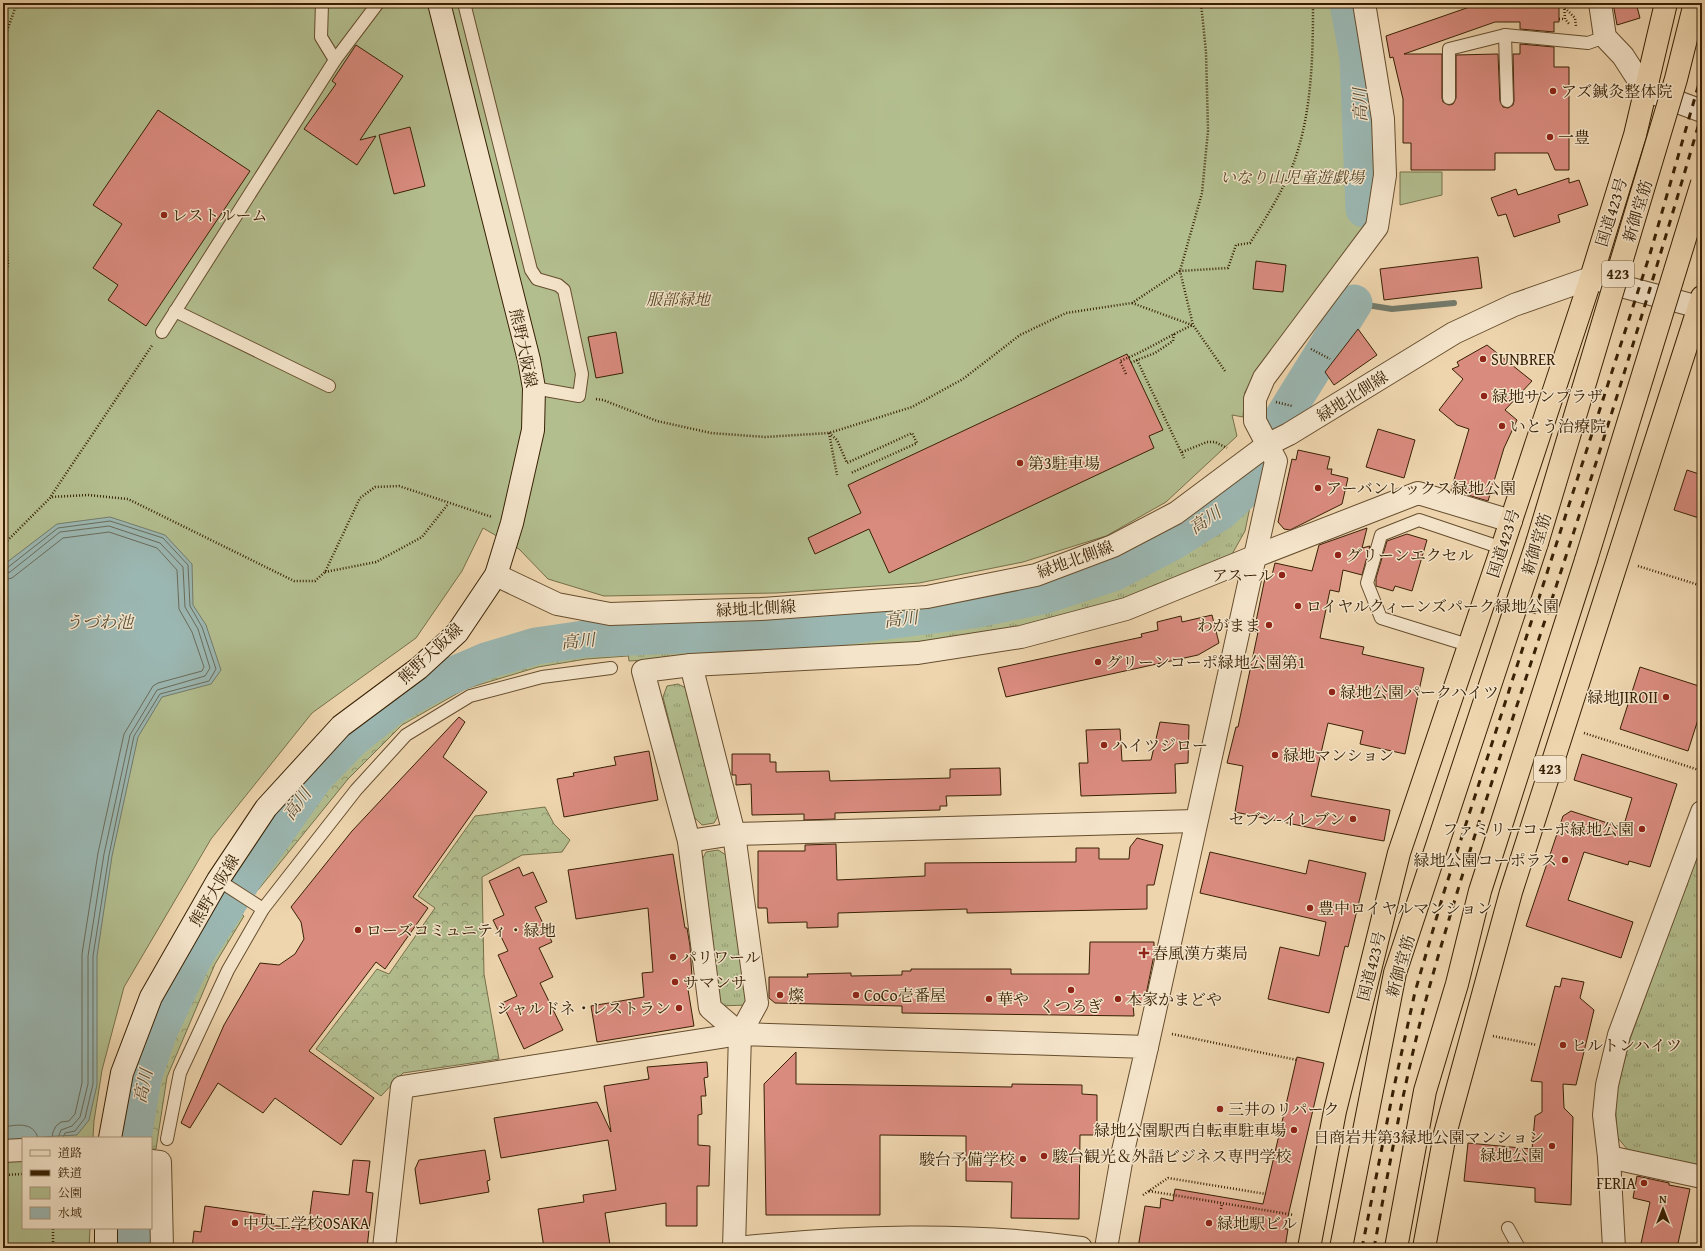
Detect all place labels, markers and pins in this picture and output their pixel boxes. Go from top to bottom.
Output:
place label: アズ鍼灸整体院 [1561,79,1672,103]
marker: アズ鍼灸整体院 [1548,86,1558,96]
place label: 一豊 [1558,125,1590,149]
marker: 一豊 [1545,132,1555,142]
place label: レストルーム [172,203,268,227]
marker: レストルーム [159,210,169,220]
place label: SUNBRER [1491,347,1556,371]
marker: SUNBRER [1478,354,1488,364]
place label: 緑地サンプラザ [1492,384,1603,408]
marker: 緑地サンプラザ [1479,391,1489,401]
place label: いとう治療院 [1510,414,1606,438]
marker: いとう治療院 [1497,421,1507,431]
place label: 第3駐車場 [1028,451,1100,475]
marker: 第3駐車場 [1015,458,1025,468]
place label: アーバンレックス緑地公園 [1326,476,1516,500]
marker: アーバンレックス緑地公園 [1313,483,1323,493]
place label: グリーンエクセル [1346,543,1474,567]
marker: グリーンエクセル [1333,550,1343,560]
place label: アスール [1212,563,1274,587]
marker: アスール [1277,570,1287,580]
place label: ロイヤルクィーンズパーク緑地公園 [1306,594,1559,618]
marker: ロイヤルクィーンズパーク緑地公園 [1293,601,1303,611]
place label: わがまま [1197,613,1261,637]
marker: わがまま [1264,620,1274,630]
place label: グリーンコーポ緑地公園第1 [1106,650,1305,674]
marker: グリーンコーポ緑地公園第1 [1093,657,1103,667]
place label: 緑地公園パークハイツ [1340,680,1499,704]
place label: 緑地JIROⅡ [1587,685,1658,709]
marker: 緑地公園パークハイツ [1327,687,1337,697]
marker: 緑地JIROⅡ [1661,692,1671,702]
place label: ハイツジロー [1112,733,1208,757]
marker: ハイツジロー [1099,740,1109,750]
place label: 緑地マンション [1283,743,1394,767]
marker: 緑地マンション [1270,750,1280,760]
place label: セブン-イレブン [1229,807,1345,831]
marker: セブン-イレブン [1348,814,1358,824]
place label: ファミリーコーポ緑地公園 [1442,817,1634,841]
marker: ファミリーコーポ緑地公園 [1637,824,1647,834]
place label: 緑地公園コーポラス [1413,848,1557,872]
marker: 緑地公園コーポラス [1560,855,1570,865]
place label: 豊中ロイヤルマンション [1318,896,1493,920]
marker: 豊中ロイヤルマンション [1305,903,1315,913]
place label: ローズコミュニティ・緑地 [366,918,556,942]
marker: ローズコミュニティ・緑地 [353,925,363,935]
place label: 春風漢方薬局 [1152,941,1248,965]
place label: パリワール [681,945,761,969]
marker: 春風漢方薬局 [1139,948,1149,958]
marker: パリワール [668,952,678,962]
place label: サマンサ [683,970,747,994]
marker: サマンサ [670,977,680,987]
place label: 燦 [788,983,804,1007]
place label: CoCo壱番屋 [864,983,946,1007]
marker: くつろぎ [1066,985,1076,995]
place label: 華や [997,987,1029,1011]
place label: 本家かまどや [1126,987,1222,1011]
marker: 燦 [775,990,785,1000]
marker: CoCo壱番屋 [851,990,861,1000]
marker: 華や [984,994,994,1004]
place label: くつろぎ [1039,994,1103,1018]
marker: 本家かまどや [1113,994,1123,1004]
place label: シャルドネ・レストラン [496,996,671,1020]
marker: シャルドネ・レストラン [674,1003,684,1013]
place label: ヒルトンハイツ [1571,1033,1682,1057]
marker: ヒルトンハイツ [1558,1040,1568,1050]
place label: 三井のリパーク [1228,1097,1340,1121]
marker: 三井のリパーク [1215,1104,1225,1114]
place label: 緑地公園駅西自転車駐車場 [1094,1118,1286,1142]
marker: 緑地公園駅西自転車駐車場 [1289,1125,1299,1135]
place label: 日商岩井第3緑地公園マンション 緑地公園 [1313,1125,1544,1167]
marker: 日商岩井第3緑地公園マンション 緑地公園 [1547,1141,1557,1151]
place label: 駿台観光＆外語ビジネス専門学校 [1052,1144,1292,1168]
place label: 駿台予備学校 [919,1147,1015,1171]
marker: 駿台観光＆外語ビジネス専門学校 [1039,1151,1049,1161]
marker: 駿台予備学校 [1018,1154,1028,1164]
place label: FERIA [1596,1171,1636,1195]
marker: FERIA [1639,1178,1649,1188]
place label: 中央工学校OSAKA [243,1211,370,1235]
place label: 緑地駅ビル [1217,1211,1297,1235]
marker: 中央工学校OSAKA [230,1218,240,1228]
marker: 緑地駅ビル [1204,1218,1214,1228]

